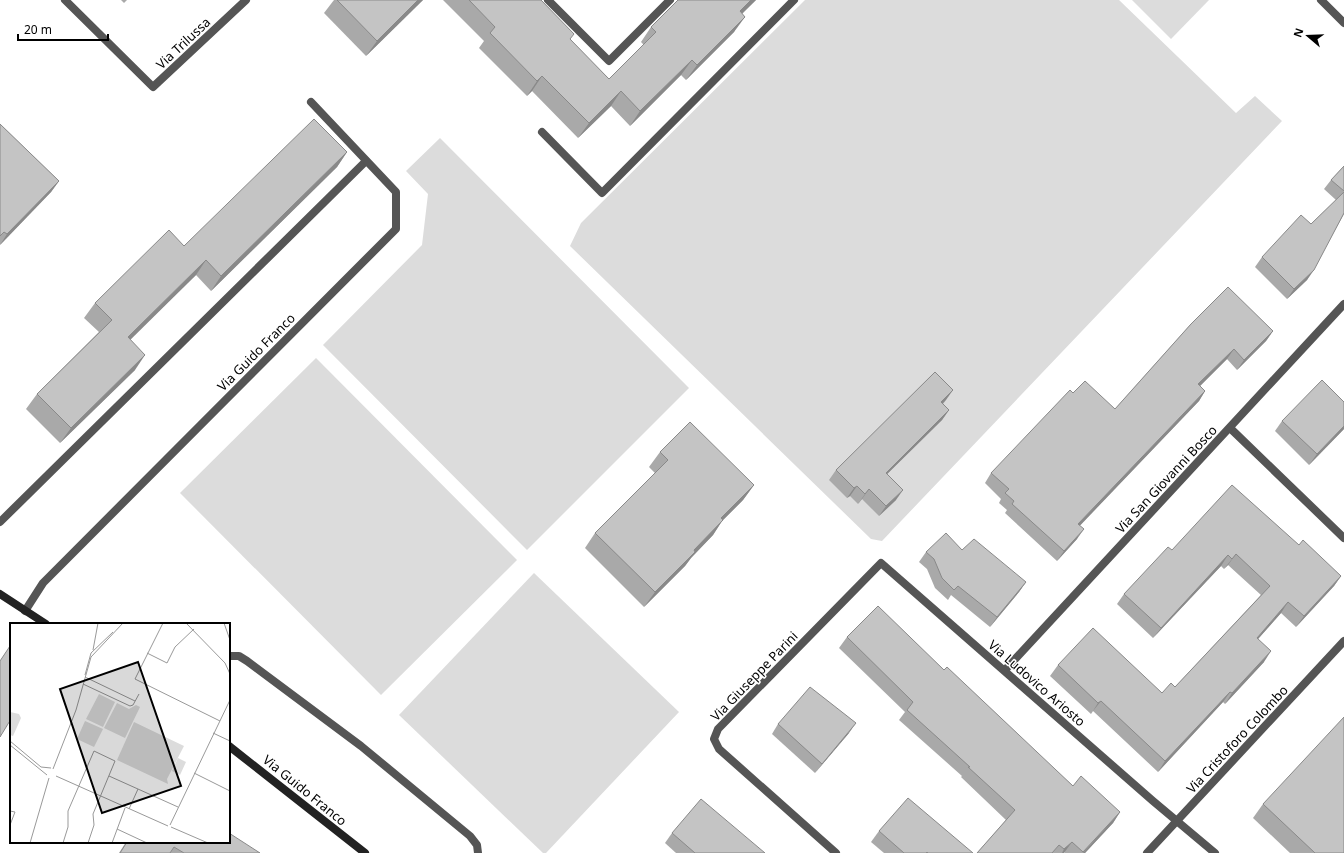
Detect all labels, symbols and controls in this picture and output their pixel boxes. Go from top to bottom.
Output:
street label: Via Trilussa [152,13,214,73]
scale bar [18,16,108,42]
north arrow [1288,16,1328,56]
text: 20 m [24,21,52,38]
text: N [1290,26,1307,39]
street label: Via Guido Franco [213,309,299,395]
street label: Via San Giovanni Bosco [1111,421,1221,537]
inset map [10,623,230,843]
street label: Via Giuseppe Parini [706,627,802,725]
street label: Via Ludovico Ariosto [985,636,1090,730]
street label: Via Cristoforo Colombo [1182,681,1292,797]
street label: Via Guido Franco [259,751,351,830]

